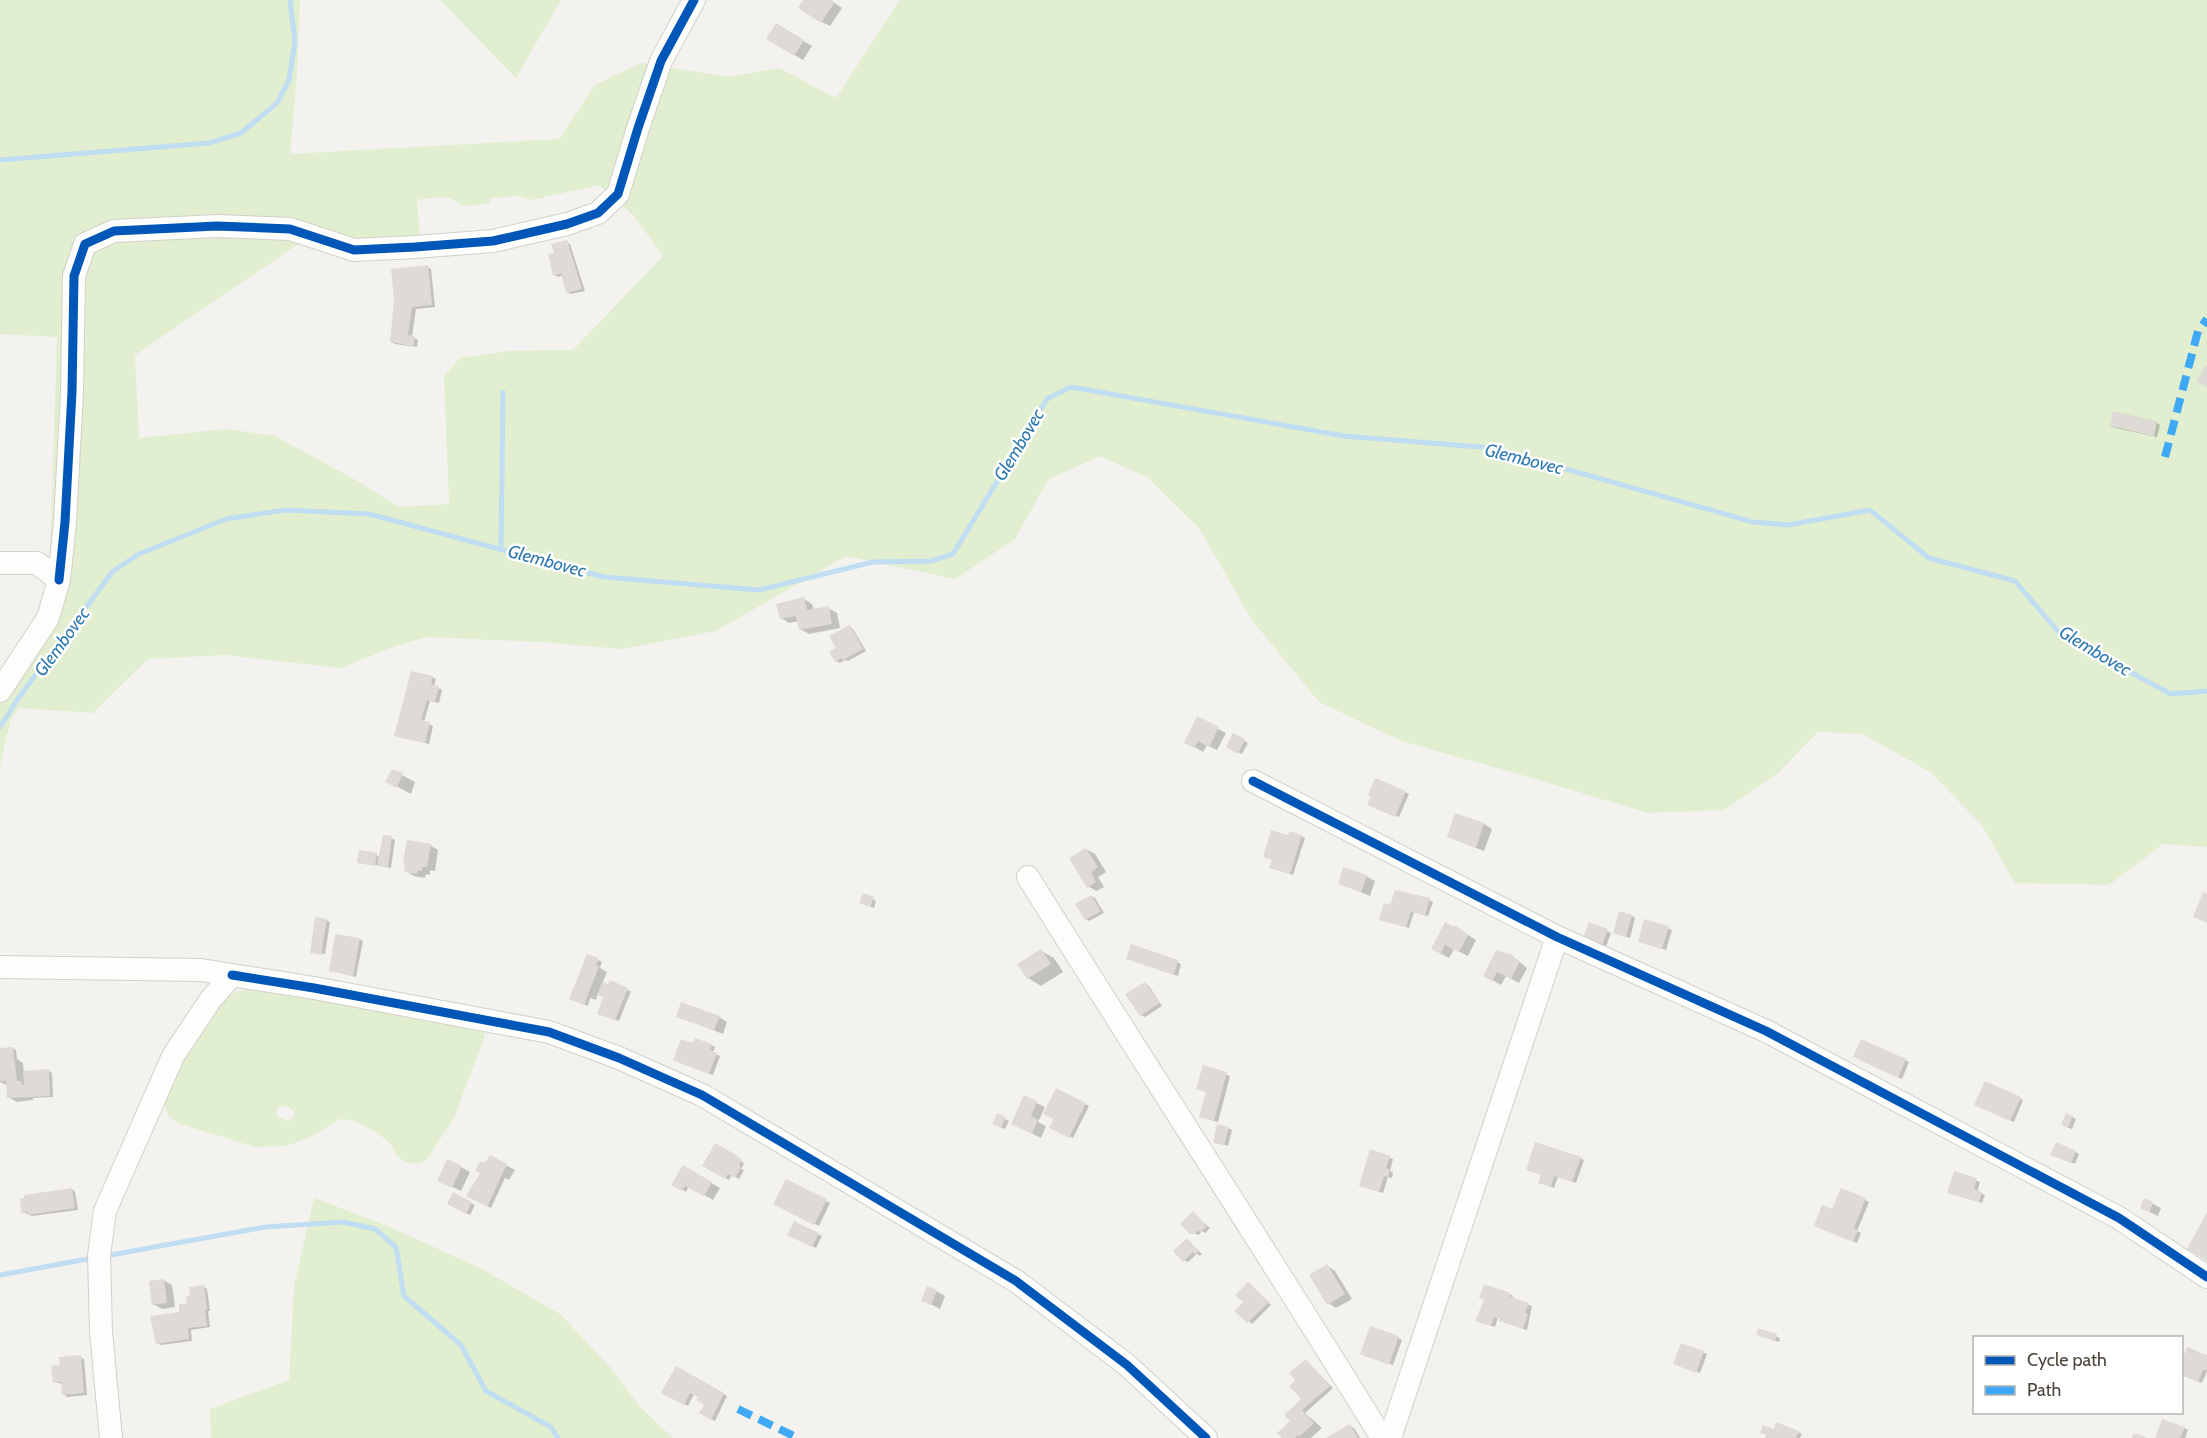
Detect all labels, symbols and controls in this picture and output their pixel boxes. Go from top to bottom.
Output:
water label: Glembovec [989,405,1049,485]
water label: Glembovec [1483,439,1566,479]
water label: Glembovec [506,540,589,582]
water label: Glembovec [30,603,95,681]
water label: Glembovec [2055,621,2135,681]
legend [1973,1336,2183,1414]
text: Cycle path [2027,1349,2107,1371]
text: Path [2027,1379,2061,1401]

